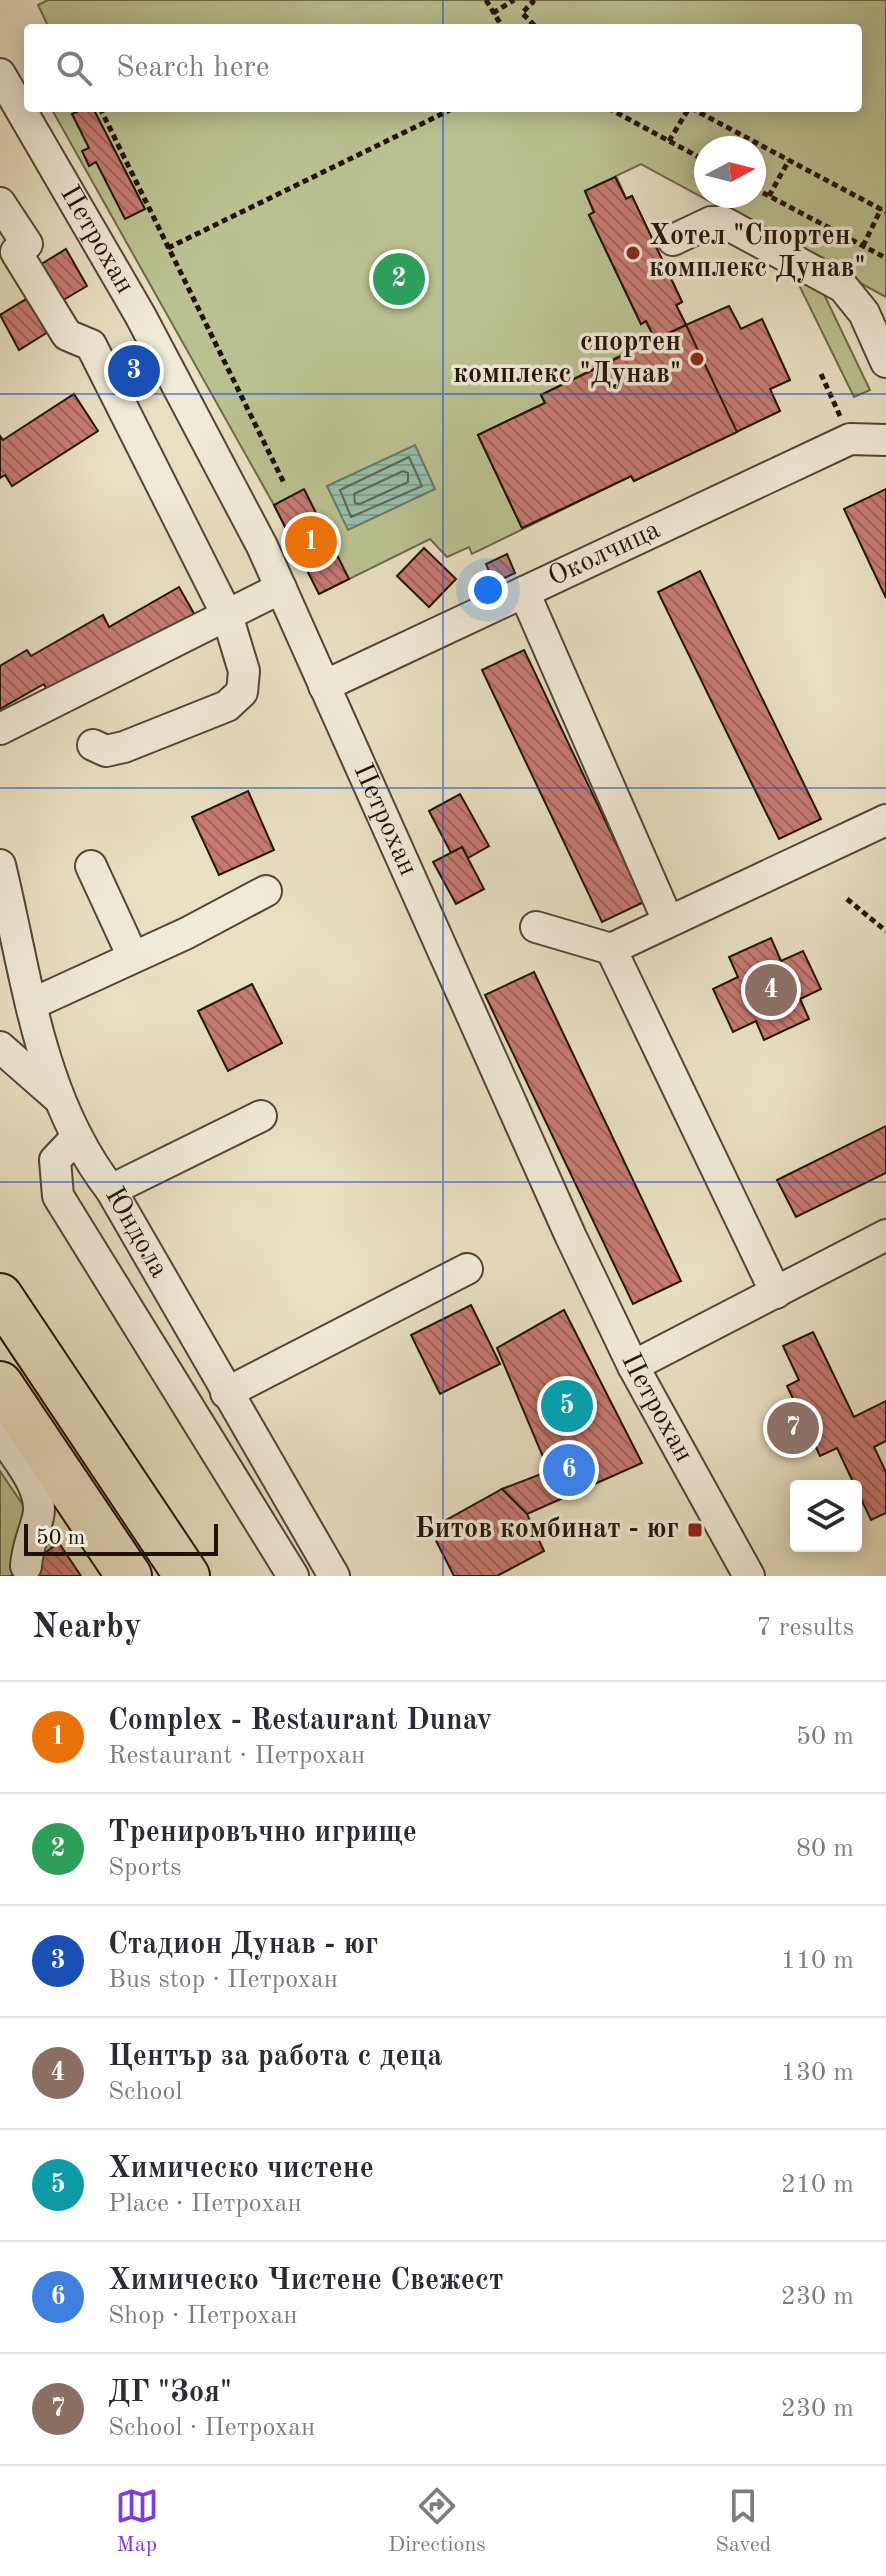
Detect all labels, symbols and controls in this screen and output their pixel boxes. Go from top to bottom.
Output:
search box [24,24,862,112]
icon: search [52,46,96,90]
text: Search here [116,53,270,83]
north arrow [694,136,766,208]
street label: Петрохан [54,181,139,299]
place label: Хотел "Спортен комплекс Дунав" [649,222,866,283]
marker: Хотел "Спортен комплекс Дунав" [624,244,642,262]
pin: 2 [373,249,425,309]
place label: спортен комплекс "Дунав" [453,329,681,389]
pin: 3 [108,341,160,401]
marker: спортен комплекс "Дунав" [688,350,706,368]
pin: 1 [285,512,337,572]
street label: Околчица [544,516,665,592]
your location [468,570,508,610]
street label: Петрохан [347,760,422,880]
pin: 4 [745,960,797,1020]
street label: Юндола [99,1183,173,1283]
street label: Петрохан [615,1349,697,1467]
pin: 5 [541,1376,593,1436]
pin: 7 [767,1398,819,1458]
pin: 6 [543,1440,595,1500]
map controls [790,1480,862,1552]
button: layers [790,1480,862,1552]
place label: Битов комбинат - юг [415,1516,679,1544]
scale bar [24,1520,218,1556]
marker: Битов комбинат - юг [686,1521,704,1539]
text: 50 m [36,1527,85,1549]
text: Nearby [32,1611,142,1645]
text: 7 results [756,1615,854,1641]
text: Complex - Restaurant Dunav [108,1706,492,1736]
text: 1 [50,1724,66,1750]
text: 50 m [796,1724,854,1750]
text: Restaurant · Петрохан [108,1743,365,1769]
text: Тренировъчно игрище [108,1818,417,1848]
text: 2 [50,1836,66,1862]
text: 80 m [796,1836,854,1862]
text: Sports [108,1855,182,1881]
text: Стадион Дунав - юг [108,1930,378,1960]
text: 3 [50,1948,66,1974]
text: 110 m [781,1948,854,1974]
text: Bus stop · Петрохан [108,1967,338,1993]
text: Център за работа с деца [108,2042,443,2072]
text: 4 [50,2060,66,2086]
text: 130 m [781,2060,854,2086]
text: School [108,2079,182,2105]
text: Химическо чистене [108,2154,374,2184]
text: 5 [50,2172,66,2198]
text: 210 m [781,2172,854,2198]
text: Place · Петрохан [108,2191,302,2217]
text: Химическо Чистене Свежест [108,2266,504,2296]
text: 6 [50,2284,66,2310]
text: 230 m [781,2284,854,2310]
text: Shop · Петрохан [108,2303,298,2329]
text: ДГ "Зоя" [108,2378,232,2408]
text: 7 [50,2396,66,2422]
text: 230 m [781,2396,854,2422]
text: School · Петрохан [108,2415,315,2441]
tab: Map [115,2484,159,2559]
tab: Directions [388,2484,486,2559]
tab: Saved [715,2484,771,2559]

